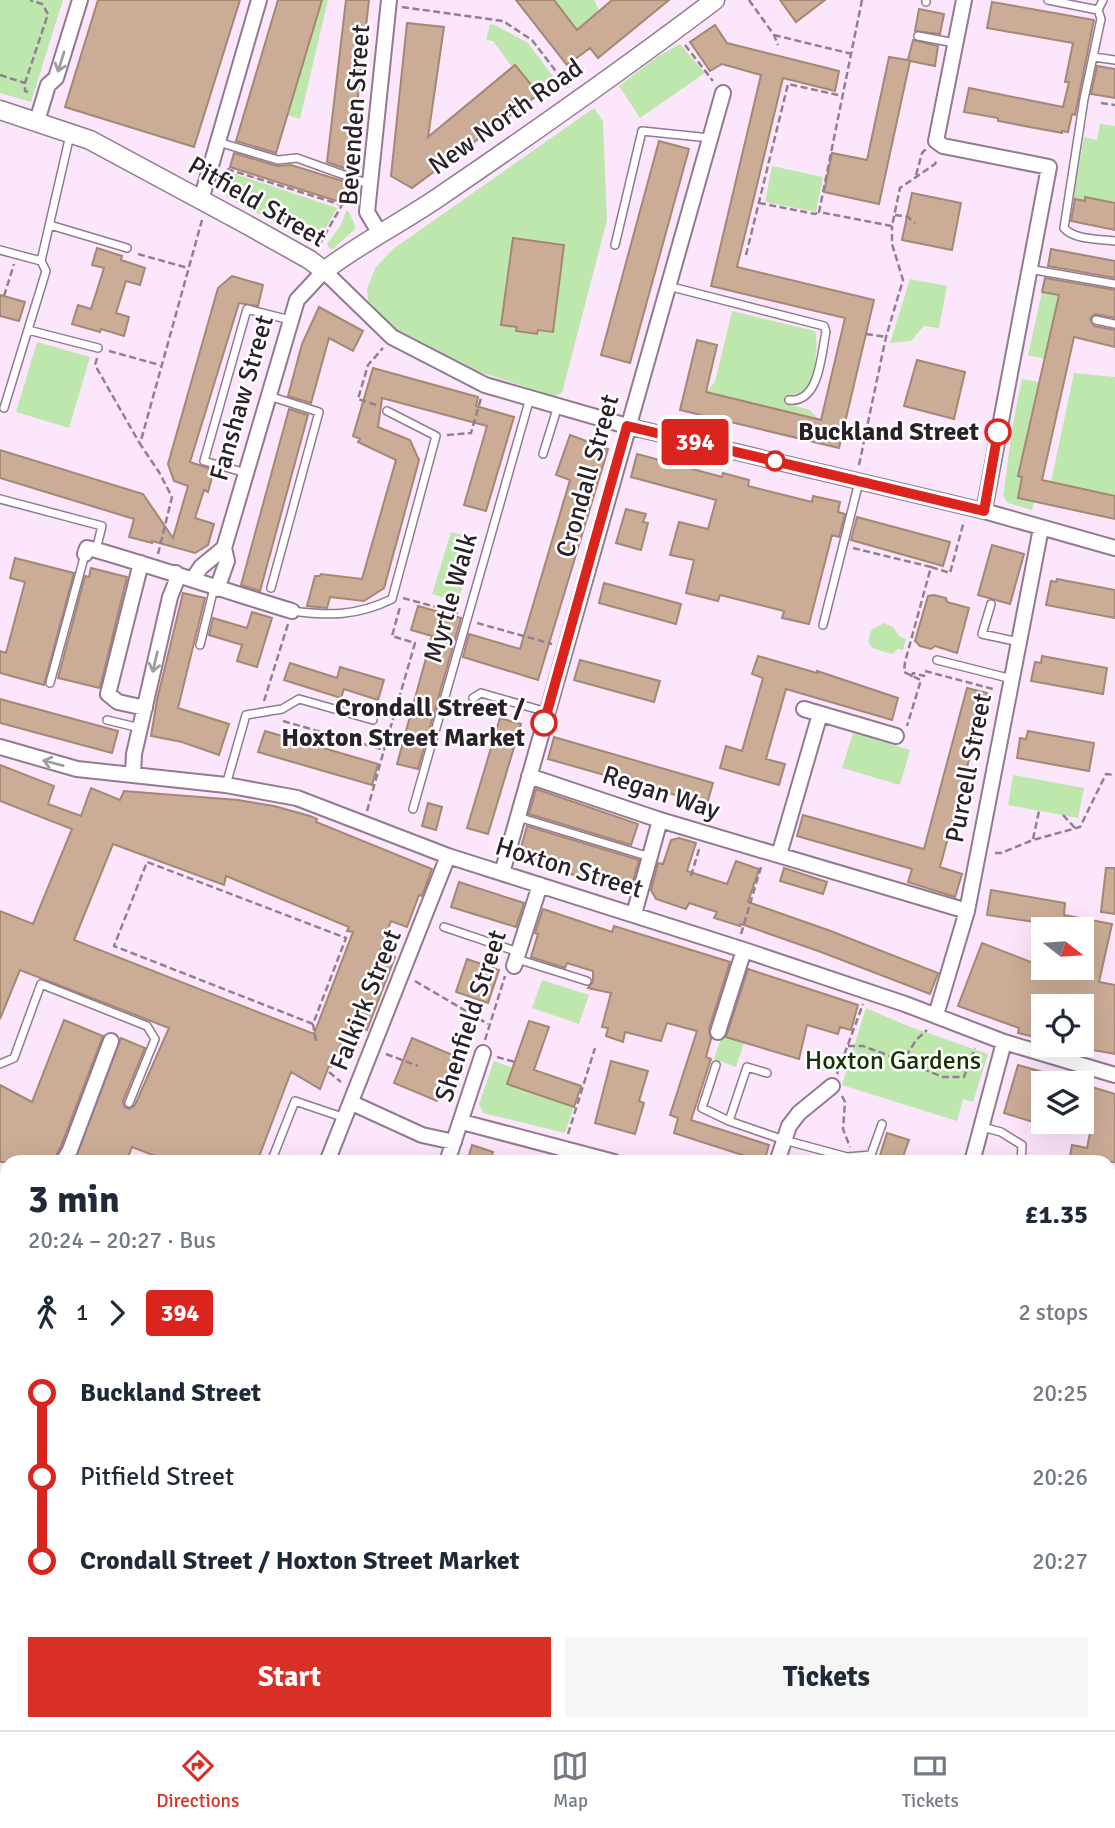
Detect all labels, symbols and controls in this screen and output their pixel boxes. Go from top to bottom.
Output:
street label: Bevenden Street [333,23,377,207]
one-way arrow [53,51,66,73]
street label: New North Road [423,52,589,182]
street label: Pitfield Street [182,150,332,254]
street label: Fanshaw Street [203,312,281,484]
street label: Crondall Street [549,391,627,561]
place label: Buckland Street [798,416,979,448]
line badge: 394 [655,419,735,465]
marker: Buckland Street [985,419,1011,445]
text: 394 [676,427,714,457]
unlabelled marker [765,451,785,471]
street label: Myrtle Walk [417,529,485,667]
one-way arrow [148,650,161,673]
street label: Purcell Street [939,691,999,845]
place label: Crondall Street / Hoxton Street Market [281,692,525,754]
marker: Crondall Street / Hoxton Street Market [531,710,557,736]
one-way arrow [42,756,65,769]
street label: Regan Way [598,759,724,827]
street label: Hoxton Street [491,830,647,906]
north arrow [1031,917,1094,980]
map controls [1031,917,1094,1134]
street label: Falkirk Street [323,925,409,1075]
street label: Shenfield Street [428,926,514,1106]
button: locate [1031,994,1094,1057]
park label: Hoxton Gardens [805,1045,981,1077]
button: layers [1031,1071,1094,1134]
text: 3 min [28,1176,120,1223]
text: £1.35 [1024,1199,1088,1231]
text: 20:24 – 20:27 · Bus [28,1226,216,1255]
icon: walk [28,1294,66,1332]
icon: forward [98,1294,136,1332]
text: 1 [76,1298,88,1327]
text: 394 [160,1298,199,1328]
text: 2 stops [1018,1298,1088,1327]
text: Buckland Street [80,1377,261,1409]
text: 20:25 [1032,1379,1088,1408]
text: Pitfield Street [80,1461,234,1493]
text: 20:26 [1032,1463,1088,1492]
text: Crondall Street / Hoxton Street Market [80,1545,519,1577]
text: 20:27 [1032,1547,1088,1576]
button: Start [28,1637,551,1717]
button: Tickets [565,1637,1088,1717]
tab: Directions [156,1747,239,1813]
tab: Map [551,1747,589,1813]
tab: Tickets [902,1747,959,1813]

